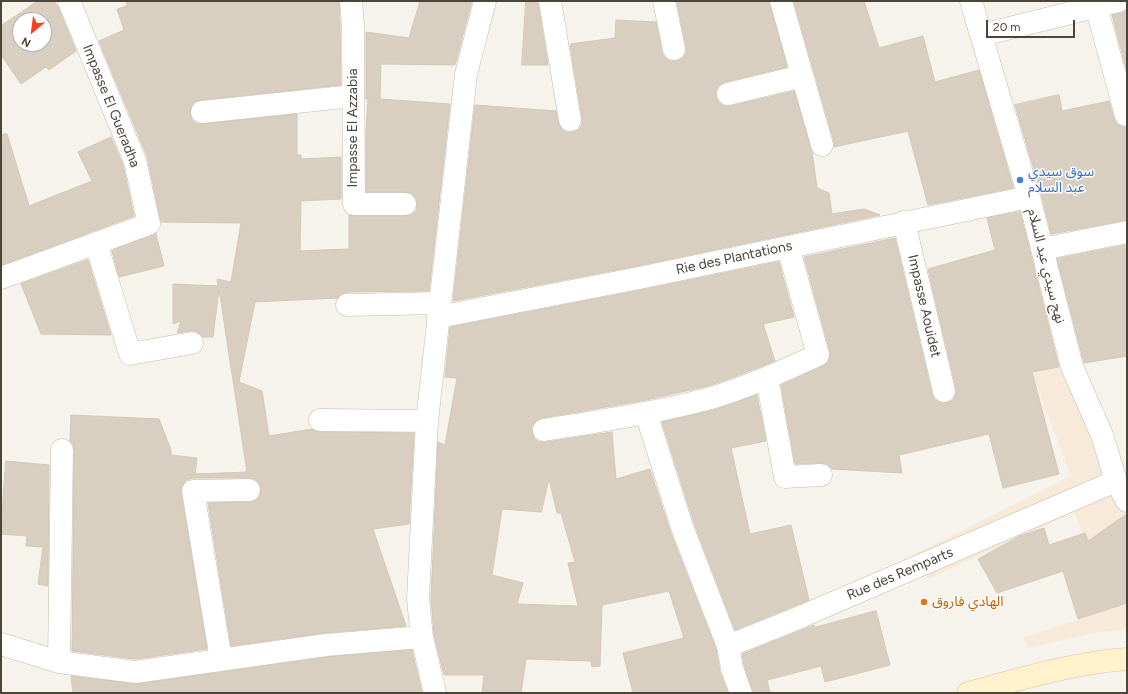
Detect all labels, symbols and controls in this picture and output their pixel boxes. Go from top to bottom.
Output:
north arrow [12,12,52,52]
scale bar [988,12,1077,38]
text: 20 m [993,20,1021,34]
text: N [20,34,33,50]
street label: Impasse El Gueradha [79,42,143,170]
street label: Impasse El Azzabia [345,68,361,188]
place label: سوق سيدي عبد السلام [1028,164,1094,196]
marker: سوق سيدي عبد السلام [1015,175,1025,185]
street label: نهج سيدي عبد السلام [1024,207,1068,325]
street label: Rie des Plantations [674,237,794,279]
street label: Impasse Aouidet [904,253,944,359]
street label: Rue des Remparts [844,544,956,604]
place label: الهادي فاروق [932,594,1003,610]
marker: الهادي فاروق [919,597,929,607]

